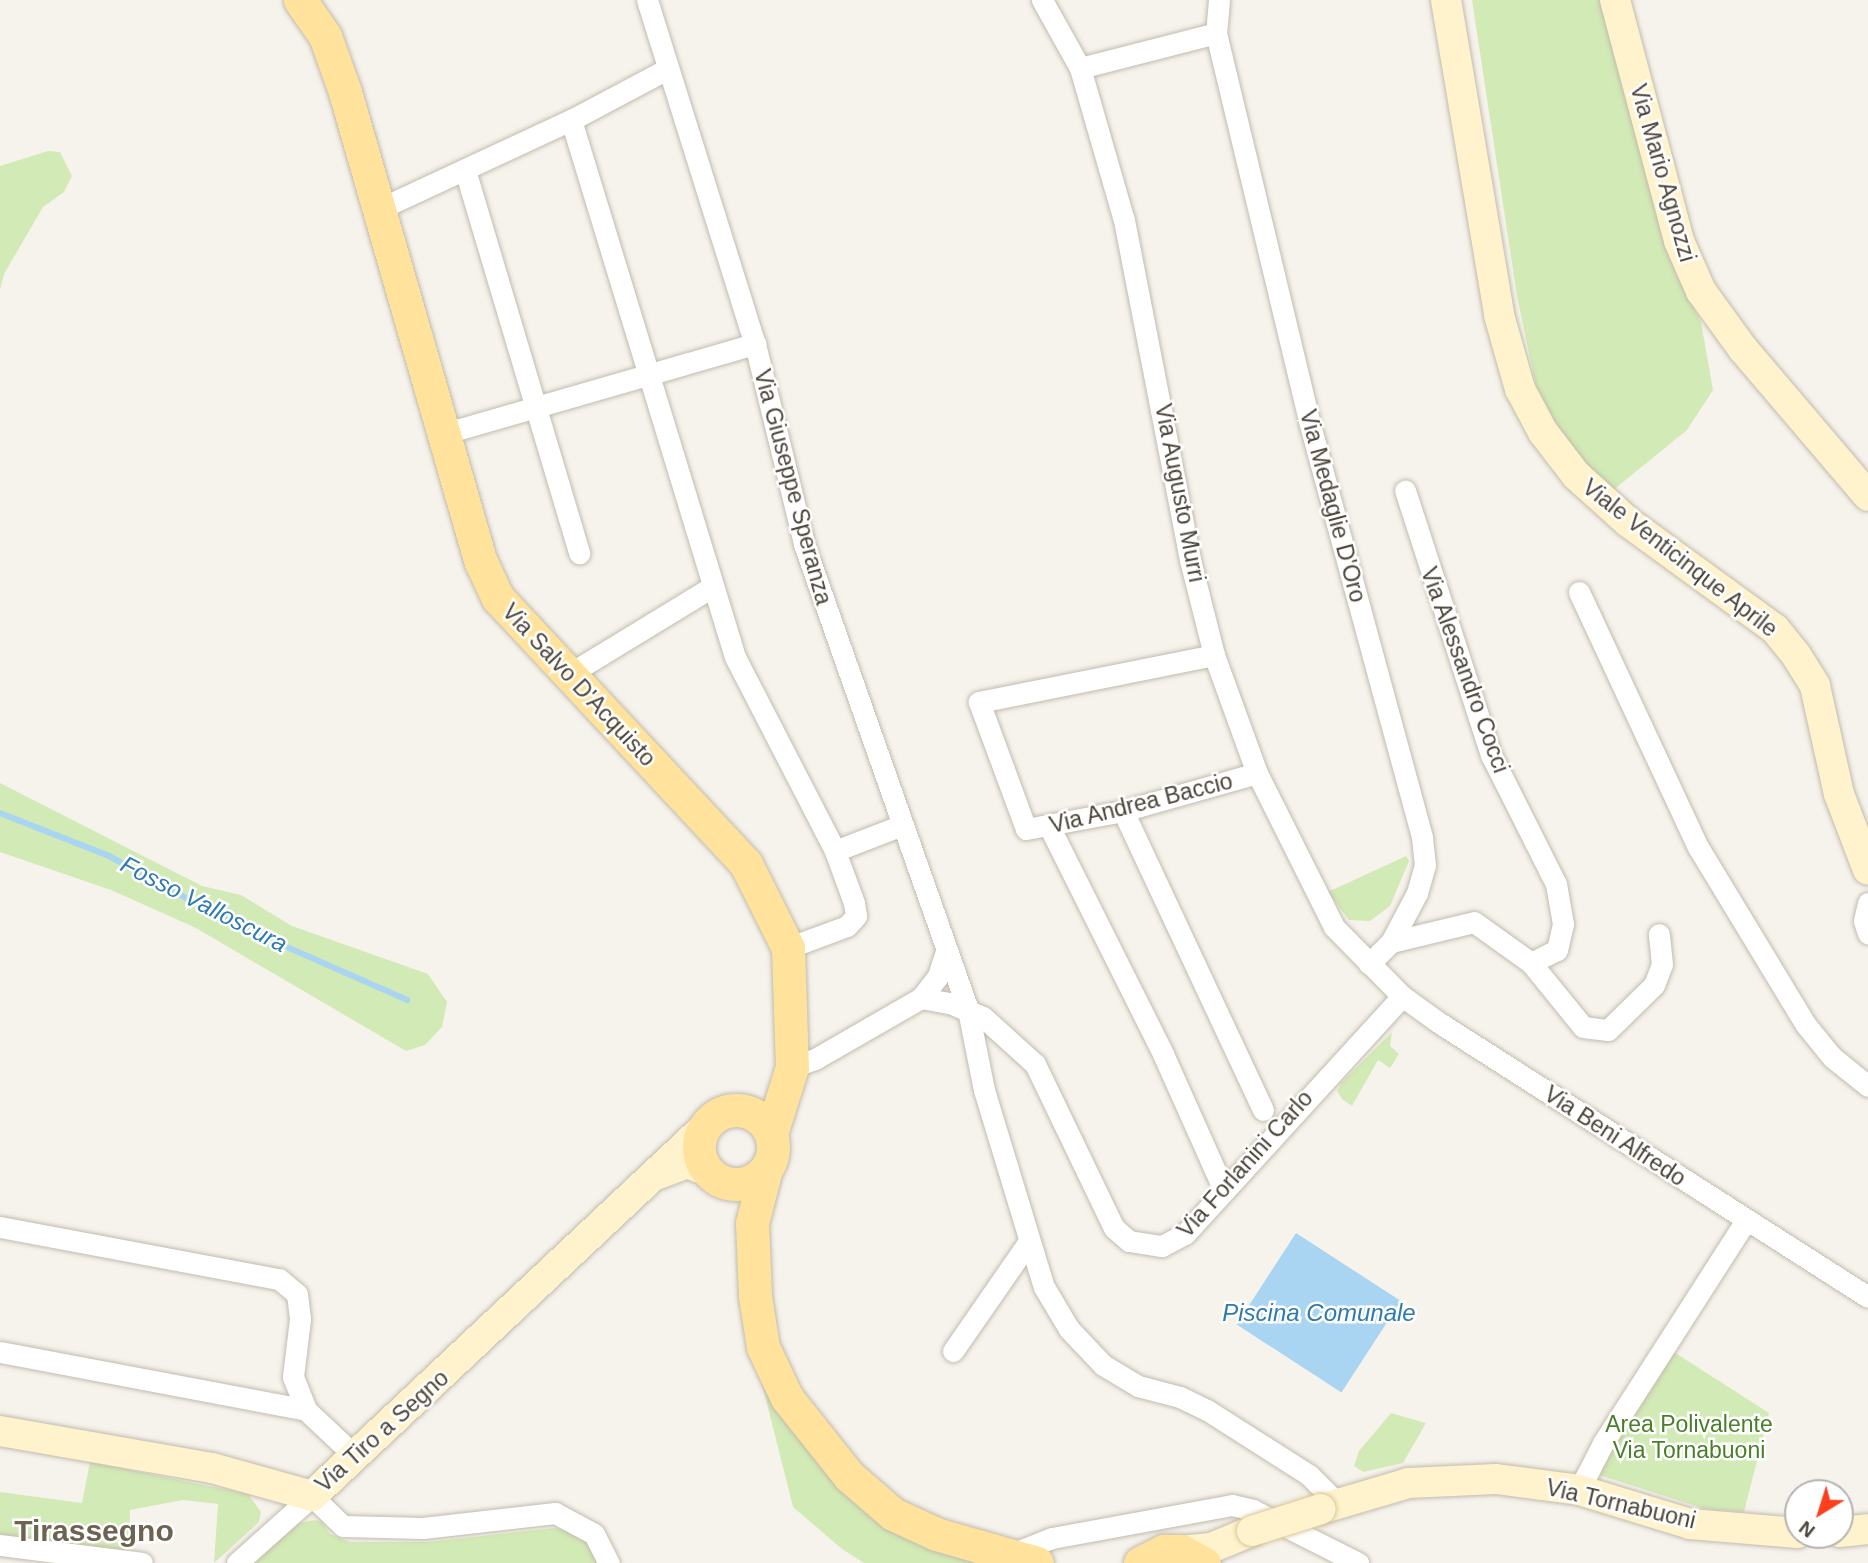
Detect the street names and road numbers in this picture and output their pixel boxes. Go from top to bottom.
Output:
street label: Via Mario Agnozzi [1624,80,1702,266]
street label: Via Giuseppe Speranza [748,366,838,608]
street label: Via Augusto Murri [1149,401,1211,585]
street label: Via Medaglie D'Oro [1294,407,1372,605]
street label: Viale Venticinque Aprile [1576,473,1784,643]
street label: Via Alessandro Cocci [1415,563,1515,777]
street label: Via Salvo D'Acquisto [496,598,662,772]
street label: Via Andrea Baccio [1046,767,1236,839]
street label: Via Beni Alfredo [1538,1080,1692,1192]
street label: Via Forlanini Carlo [1172,1085,1318,1243]
street label: Via Tiro a Segno [310,1364,454,1498]
street label: Via Tornabuoni [1543,1473,1699,1535]

